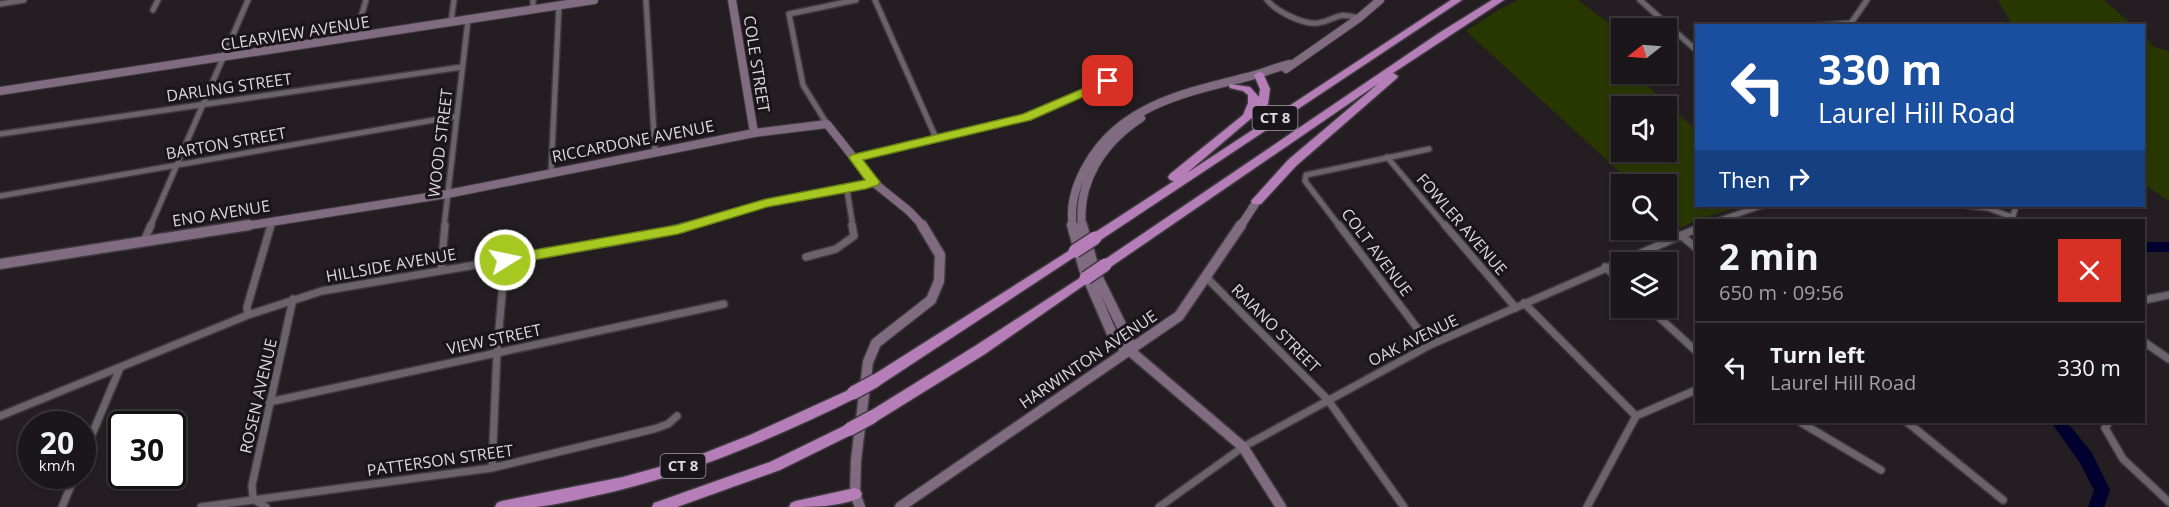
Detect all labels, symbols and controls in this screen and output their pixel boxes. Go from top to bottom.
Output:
street label: CLEARVIEW AVENUE [219,10,371,56]
street label: COLE STREET [738,14,776,114]
north arrow [1611,18,1677,84]
map controls [1611,18,1677,318]
text: 330 m [1818,40,1942,97]
icon: left [1719,48,1797,126]
pin [1082,55,1133,106]
icon: arrive [1091,64,1124,97]
street label: DARLING STREET [165,67,293,107]
street label: WOOD STREET [422,87,458,199]
text: Laurel Hill Road [1818,94,2015,131]
button: sound [1611,96,1677,162]
road number: CT 8 [1252,106,1298,130]
street label: RICCARDONE AVENUE [550,114,716,168]
street label: BARTON STREET [164,122,288,164]
icon: right [1782,162,1815,195]
text: Then [1719,164,1770,194]
street label: FOWLER AVENUE [1412,169,1512,279]
button: search [1611,174,1677,240]
street label: ENO AVENUE [171,194,271,232]
street label: COLT AVENUE [1337,203,1417,301]
position arrow [473,228,537,292]
text: 2 min [1719,232,1819,281]
button: close [2058,239,2121,302]
street label: HILLSIDE AVENUE [324,243,458,287]
button: layers [1611,252,1677,318]
street label: RAIANO STREET [1227,279,1325,377]
text: 650 m · 09:56 [1719,279,1844,306]
street label: HARWINTON AVENUE [1015,305,1161,413]
street label: OAK AVENUE [1364,309,1462,371]
street label: VIEW STREET [445,318,543,360]
street label: ROSEN AVENUE [234,336,282,456]
text: Turn left [1770,339,1865,369]
icon: left [1719,351,1752,384]
text: 330 m [2057,352,2121,382]
text: Laurel Hill Road [1770,369,1916,396]
speed limit sign: 30 [108,411,186,489]
text: 20 [40,422,74,463]
street label: PATTERSON STREET [365,439,515,481]
road number: CT 8 [660,454,706,478]
text: km/h [39,455,75,475]

